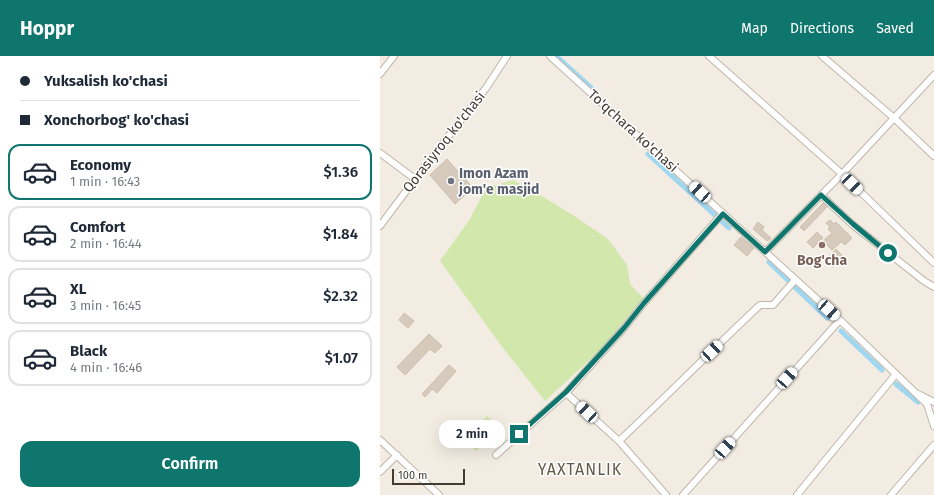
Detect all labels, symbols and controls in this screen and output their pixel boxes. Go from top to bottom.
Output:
text: Hoppr [20,17,74,40]
text: Map [741,20,768,37]
text: Directions [790,20,854,37]
text: Saved [876,20,914,37]
text: Yuksalish ko'chasi [44,72,168,90]
street label: To'qchara ko'chasi [584,86,682,176]
street label: Qorasiyroq ko'chasi [399,88,489,196]
text: Xonchorbog' ko'chasi [44,111,189,129]
icon: car [22,154,58,190]
text: Economy [70,156,131,174]
text: $1.36 [324,163,358,181]
place label: Imon Azam jom'e masjid [458,165,539,198]
car [839,171,865,197]
text: 1 min · 16:43 [70,174,140,189]
marker: Imon Azam jom'e masjid [446,176,456,186]
car [687,180,713,204]
icon: car [22,216,58,252]
text: Comfort [70,218,126,236]
text: $1.84 [323,225,358,243]
text: 2 min · 16:44 [70,236,142,251]
marker: Bog'cha [817,240,827,250]
route start [879,244,897,262]
place label: Bog'cha [797,252,847,269]
icon: car [22,278,58,314]
text: XL [70,280,86,298]
text: $2.32 [323,287,358,305]
text: 3 min · 16:45 [70,298,141,313]
car [816,298,842,322]
car [699,338,725,364]
icon: car [22,340,58,376]
text: Black [70,342,107,360]
text: $1.07 [325,349,358,367]
text: 4 min · 16:46 [70,360,142,375]
car [775,365,799,391]
car [574,399,600,425]
callout: 2 min [439,420,505,448]
route end [510,425,528,443]
text: 2 min [456,426,488,441]
car [713,435,737,461]
button: Confirm [20,441,360,487]
district label: YAXTANLIK [538,460,622,479]
scale bar [392,467,465,486]
text: 100 m [398,469,427,482]

